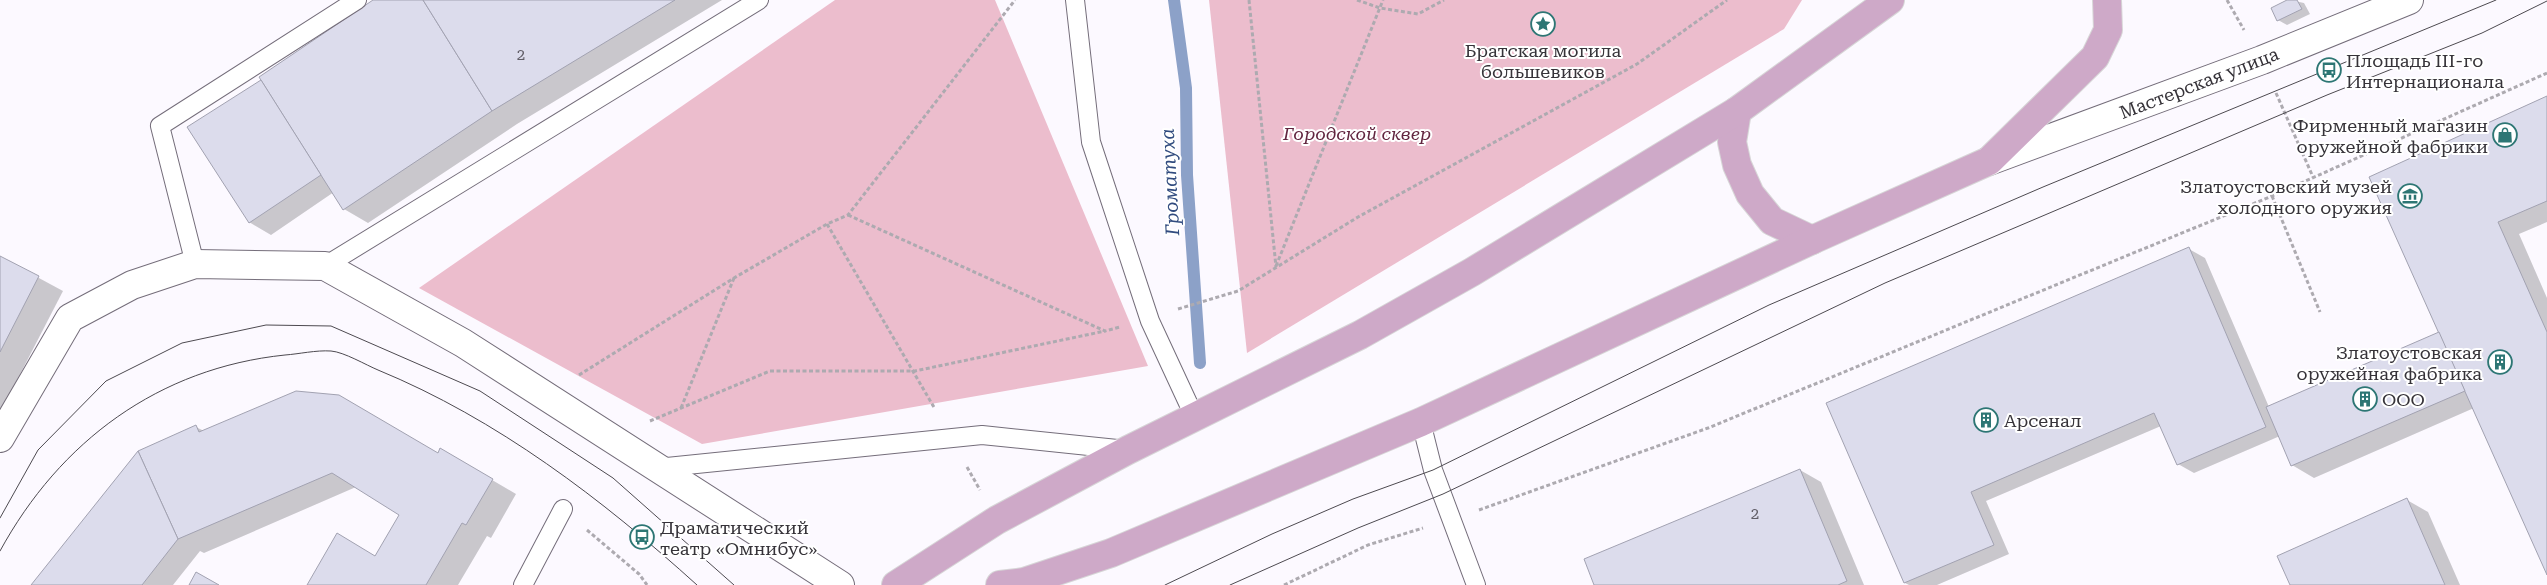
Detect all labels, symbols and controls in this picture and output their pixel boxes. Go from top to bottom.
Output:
place icon: Братская могила большевиков [1530,11,1556,37]
place label: Братская могила большевиков [1465,40,1621,82]
street label: Мастерская улица [2117,43,2282,123]
house number: 2 [517,46,525,64]
place label: Площадь III-го Интернационала [2346,50,2504,92]
bus stop icon: Площадь III-го Интернационала [2316,57,2342,83]
place label: Фирменный магазин оружейной фабрики [2293,115,2488,157]
shop icon: Фирменный магазин оружейной фабрики [2492,122,2518,148]
park label: Городской сквер [1282,123,1431,144]
water label: Громатуха [1156,128,1184,237]
place label: Златоустовский музей холодного оружия [2180,176,2392,218]
museum icon: Златоустовский музей холодного оружия [2397,183,2423,209]
place label: Златоустовская оружейная фабрика [2297,342,2482,384]
building icon: Златоустовская оружейная фабрика [2487,349,2513,375]
building icon: ООО [2352,386,2378,412]
place label: ООО [2382,389,2425,410]
building icon: Арсенал [1973,407,1999,433]
place label: Арсенал [2004,410,2082,431]
house number: 2 [1751,505,1759,523]
place label: Драматический театр «Омнибус» [660,517,818,559]
bus stop icon: Драматический театр «Омнибус» [629,524,655,550]

